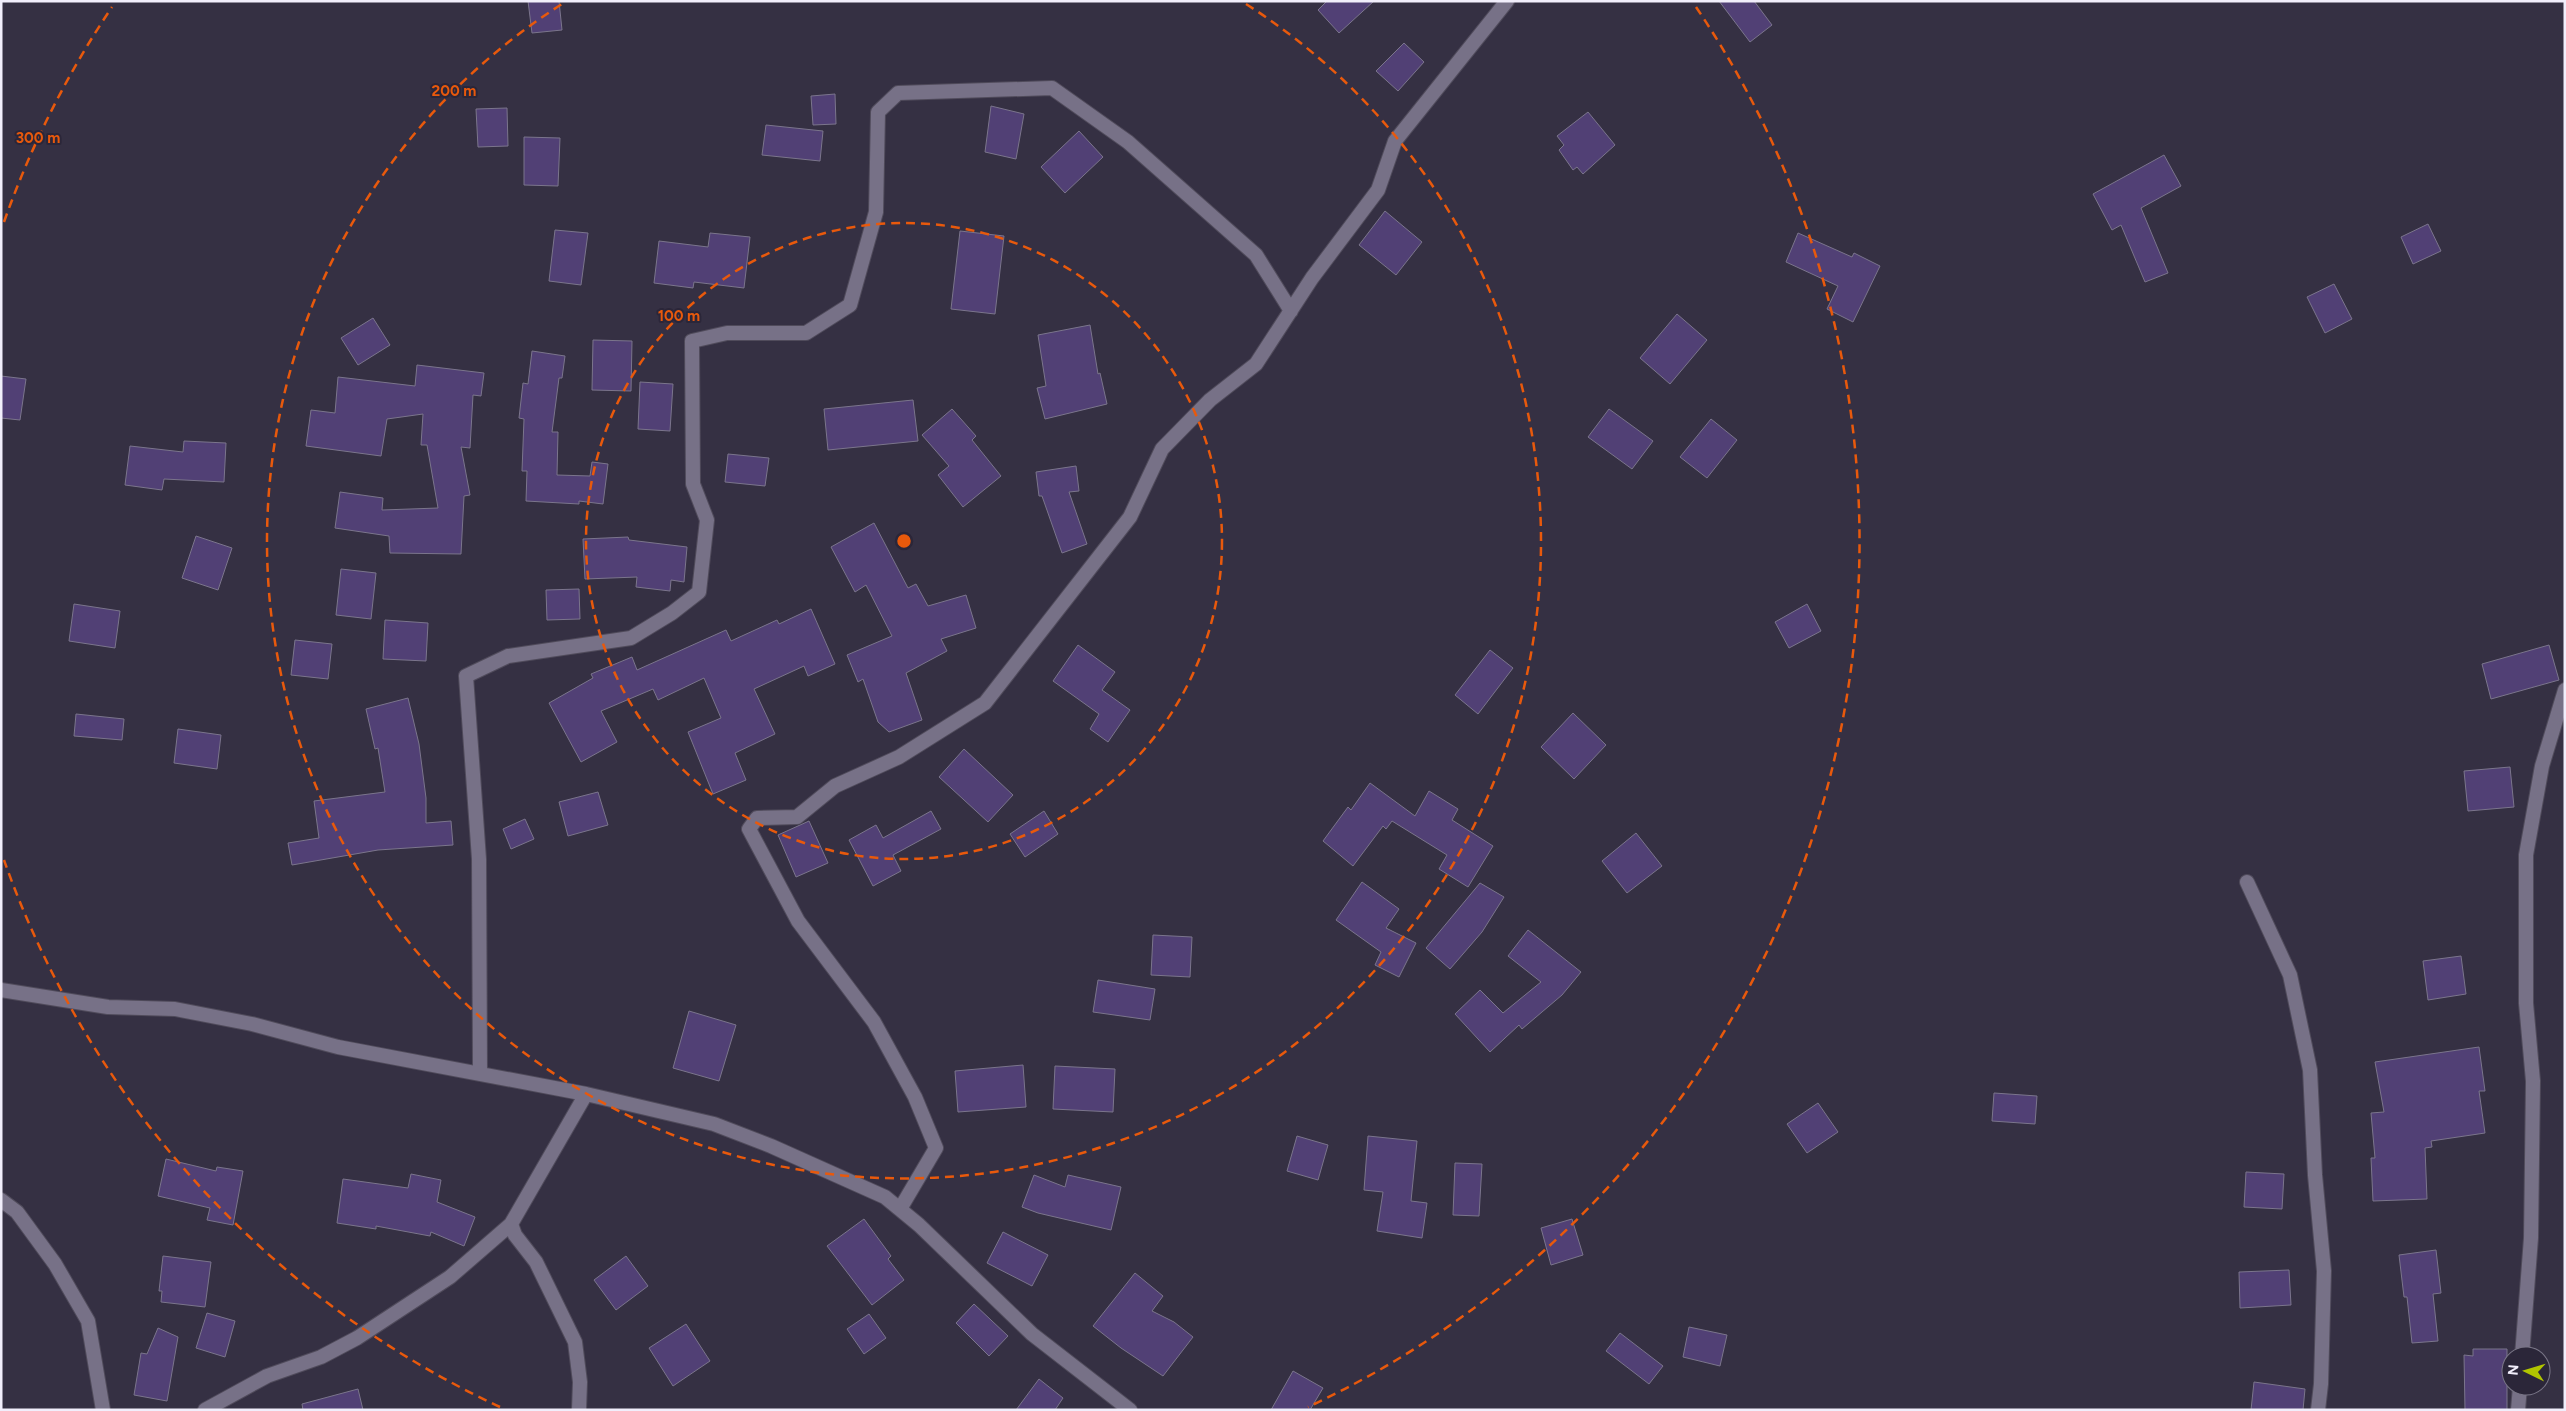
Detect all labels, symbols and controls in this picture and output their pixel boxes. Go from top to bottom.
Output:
text: 200 m [432,82,476,100]
text: 300 m [16,129,60,147]
text: 100 m [658,307,700,325]
centre of rings [895,532,913,550]
north arrow [2501,1346,2551,1396]
text: N [2505,1364,2522,1376]

